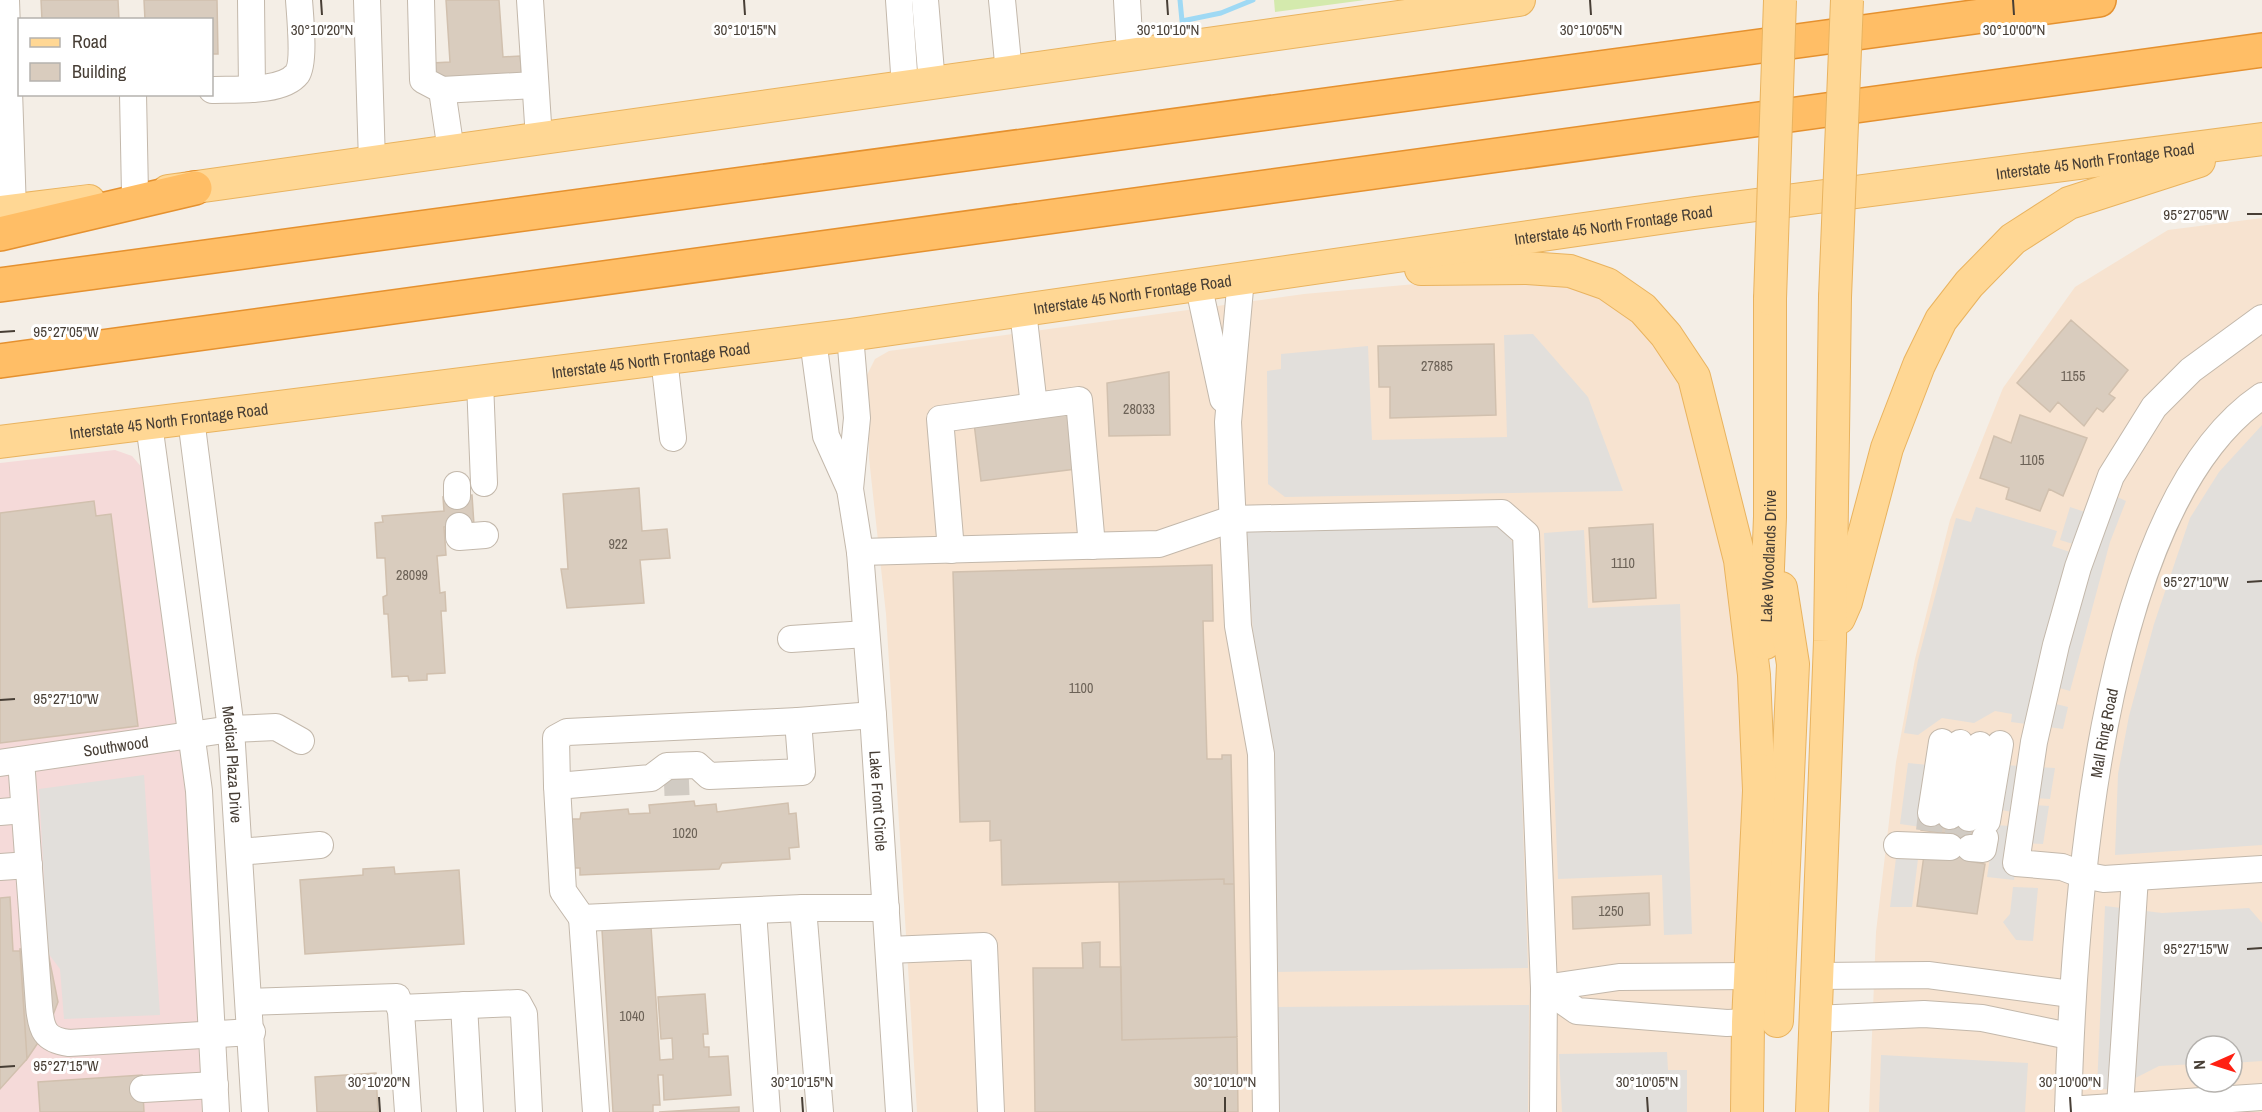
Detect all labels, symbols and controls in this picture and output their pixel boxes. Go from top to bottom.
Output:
legend [18,18,213,96]
text: 30°10'20"N [291,19,353,40]
text: 30°10'15"N [714,19,776,40]
text: 30°10'10"N [1137,19,1199,40]
text: 30°10'05"N [1560,19,1622,40]
text: 30°10'00"N [1983,19,2045,40]
text: Road [72,29,107,54]
text: Building [72,59,127,84]
street label: Interstate 45 North Frontage Road [1995,137,2196,185]
street label: Interstate 45 North Frontage Road [1513,200,1714,250]
text: 95°27'05"W [2163,204,2229,225]
street label: Interstate 45 North Frontage Road [1032,269,1233,319]
text: 95°27'05"W [33,321,99,342]
street label: Interstate 45 North Frontage Road [550,337,751,383]
house number: 27885 [1421,357,1453,375]
house number: 1155 [2061,367,2085,385]
street label: Interstate 45 North Frontage Road [68,397,269,444]
house number: 28033 [1123,400,1155,418]
house number: 1105 [2020,451,2044,469]
street label: Lake Woodlands Drive [1755,490,1781,623]
house number: 922 [608,535,628,553]
house number: 1110 [1611,554,1635,572]
house number: 28099 [396,566,428,584]
text: 95°27'10"W [2163,571,2229,592]
house number: 1100 [1069,679,1093,697]
street label: Mall Ring Road [2085,686,2123,779]
text: 95°27'10"W [33,688,99,709]
street label: Medical Plaza Drive [217,704,248,824]
street label: Southwood [82,730,150,762]
street label: Lake Front Circle [864,750,893,852]
house number: 1020 [672,824,698,842]
house number: 1250 [1598,902,1624,920]
text: 95°27'15"W [2163,938,2229,959]
house number: 1040 [619,1007,645,1025]
north arrow [2184,1034,2244,1094]
text: 95°27'15"W [33,1055,99,1076]
text: N [2188,1059,2210,1070]
text: 30°10'20"N [348,1071,410,1092]
text: 30°10'15"N [771,1071,833,1092]
text: 30°10'10"N [1194,1071,1256,1092]
text: 30°10'05"N [1616,1071,1678,1092]
text: 30°10'00"N [2039,1071,2101,1092]

